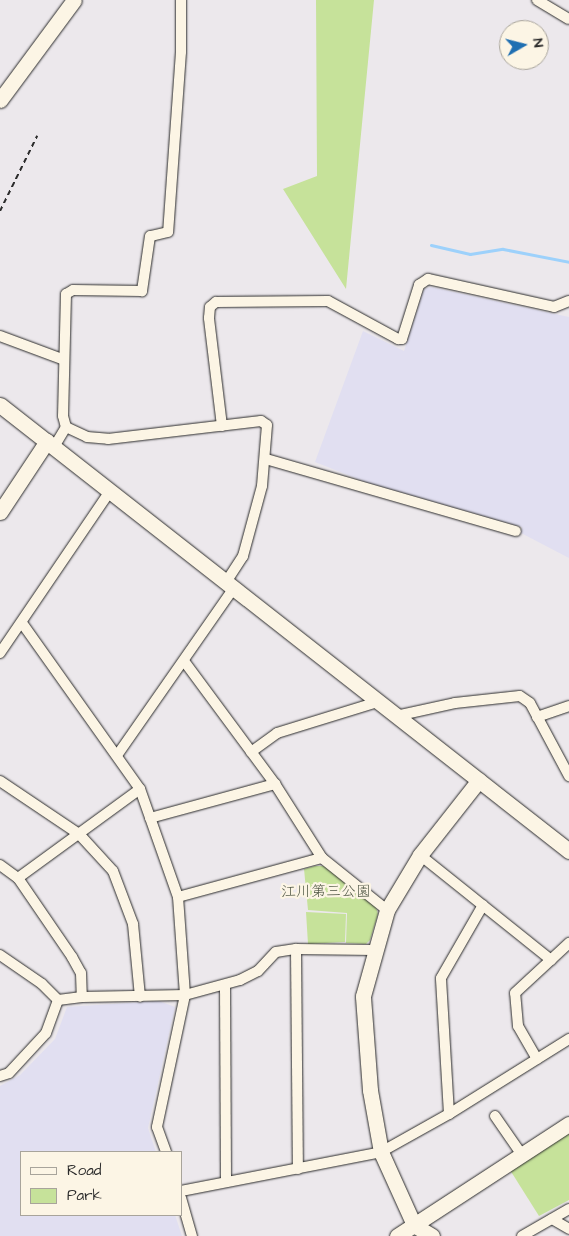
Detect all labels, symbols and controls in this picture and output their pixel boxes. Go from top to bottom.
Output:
north arrow [499,20,549,70]
text: N [527,37,548,49]
park label: 江川第三公園 [281,883,371,901]
legend [20,1151,182,1216]
text: Road [67,1160,101,1181]
text: Park [67,1185,102,1206]

